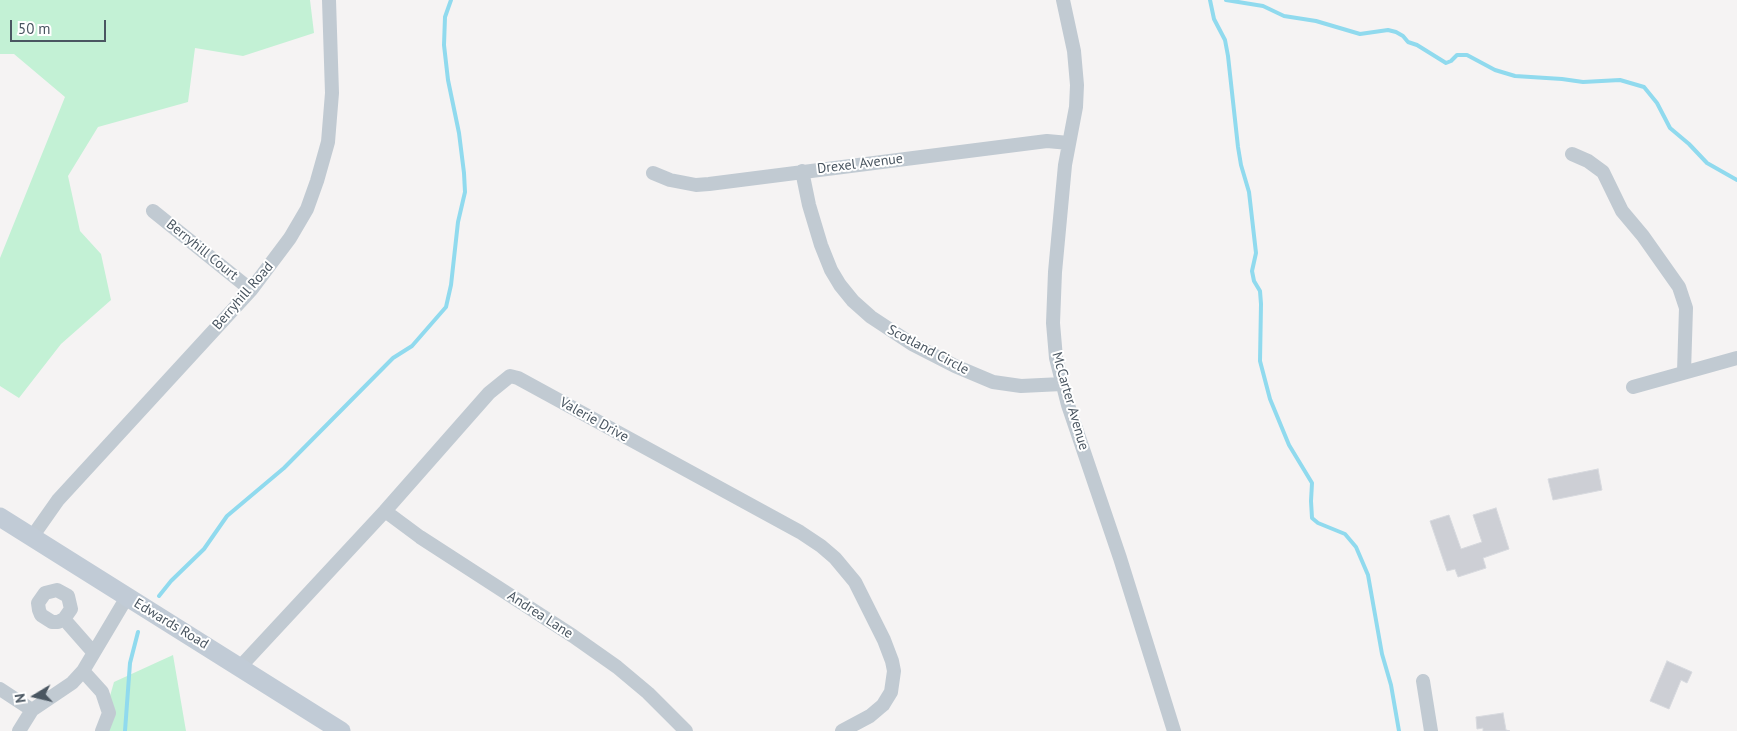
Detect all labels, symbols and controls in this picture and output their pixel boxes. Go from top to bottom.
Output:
scale bar [12,10,109,42]
text: 50 m [18,19,51,38]
street label: Drexel Avenue [816,150,904,178]
street label: Berryhill Court [163,216,241,284]
street label: Berryhill Road [209,259,277,333]
street label: Scotland Circle [884,322,972,378]
street label: McCarter Avenue [1048,350,1092,452]
street label: Valerie Drive [557,394,631,446]
street label: Andrea Lane [504,588,576,642]
street label: Edwards Road [131,595,211,653]
north arrow [10,671,60,721]
text: N [11,692,30,704]

